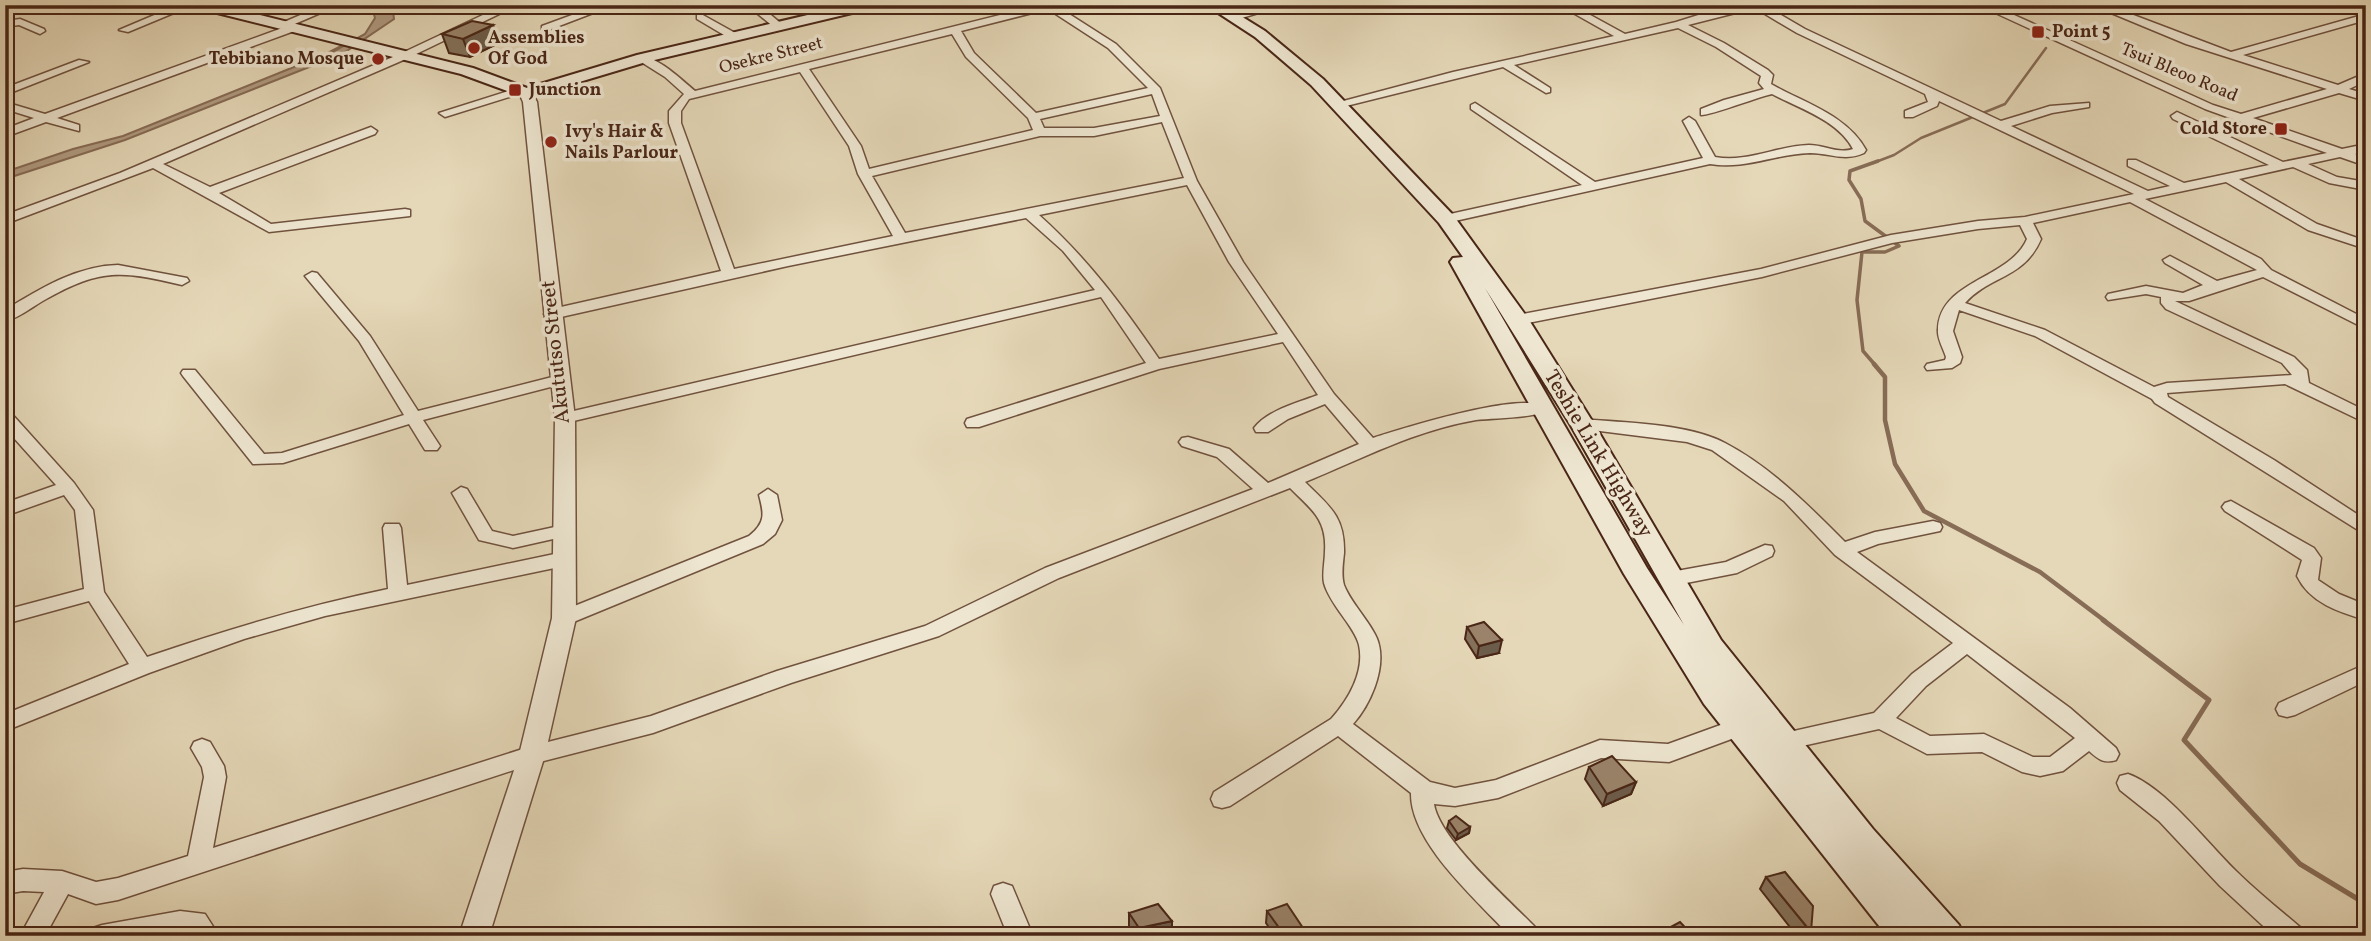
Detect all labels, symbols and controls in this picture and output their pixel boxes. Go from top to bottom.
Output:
place label: Point 5 [2052,20,2110,45]
marker: Point 5 [2030,24,2046,40]
place label: Assemblies Of God [488,26,584,72]
street label: Osekre Street [717,31,825,81]
street label: Tsui Bleoo Road [2117,37,2241,109]
marker: Assemblies Of God [466,40,482,56]
place label: Tebibiano Mosque [208,47,364,72]
marker: Tebibiano Mosque [370,51,386,67]
place label: Junction [528,78,602,103]
marker: Junction [507,82,523,98]
place label: Cold Store [2180,117,2267,142]
place label: Ivy's Hair & Nails Parlour [565,120,679,166]
marker: Cold Store [2273,121,2289,137]
marker: Ivy's Hair & Nails Parlour [543,134,559,150]
street label: Akututso Street [534,279,578,425]
street label: Teshie Link Highway [1536,365,1660,544]

